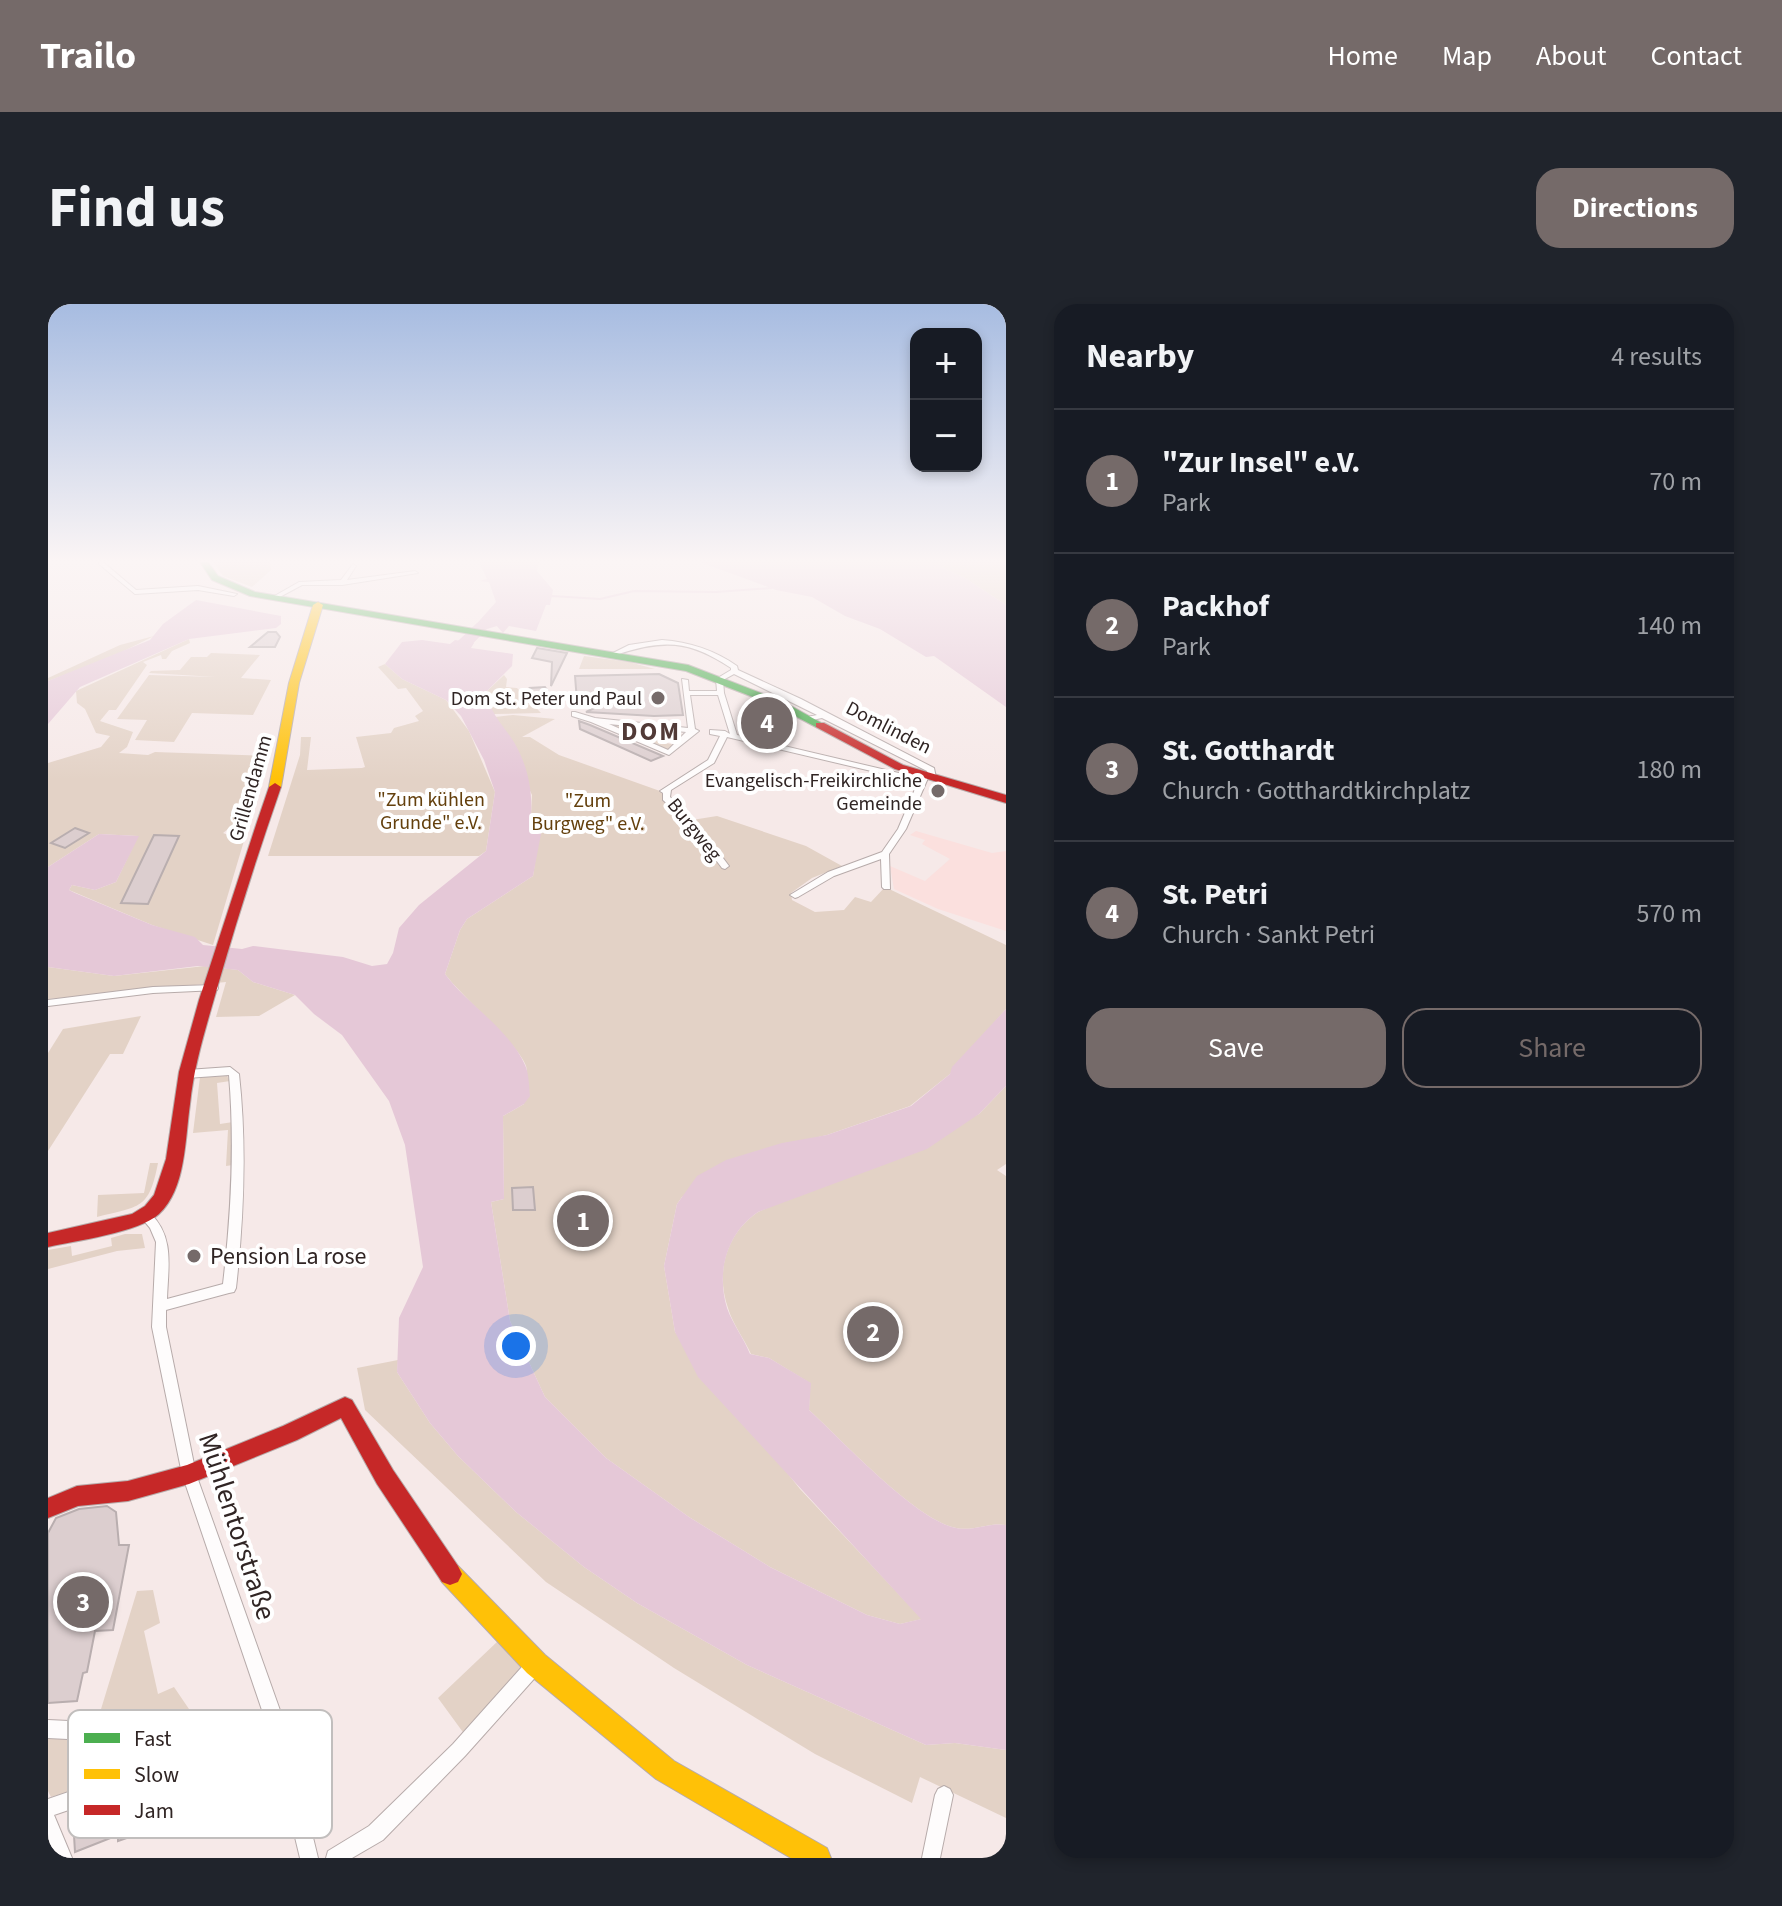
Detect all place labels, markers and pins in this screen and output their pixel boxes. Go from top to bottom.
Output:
place label: Dom St. Peter und Paul [451,685,642,713]
marker: Dom St. Peter und Paul [649,689,667,707]
pin: 4 [741,693,793,753]
place label: Evangelisch-Freikirchliche Gemeinde [705,767,922,818]
marker: Evangelisch-Freikirchliche Gemeinde [929,782,947,800]
pin: 1 [557,1191,609,1251]
place label: Pension La rose [210,1239,367,1274]
marker: Pension La rose [185,1247,203,1265]
pin: 2 [847,1302,899,1362]
pin: 3 [57,1572,109,1632]

